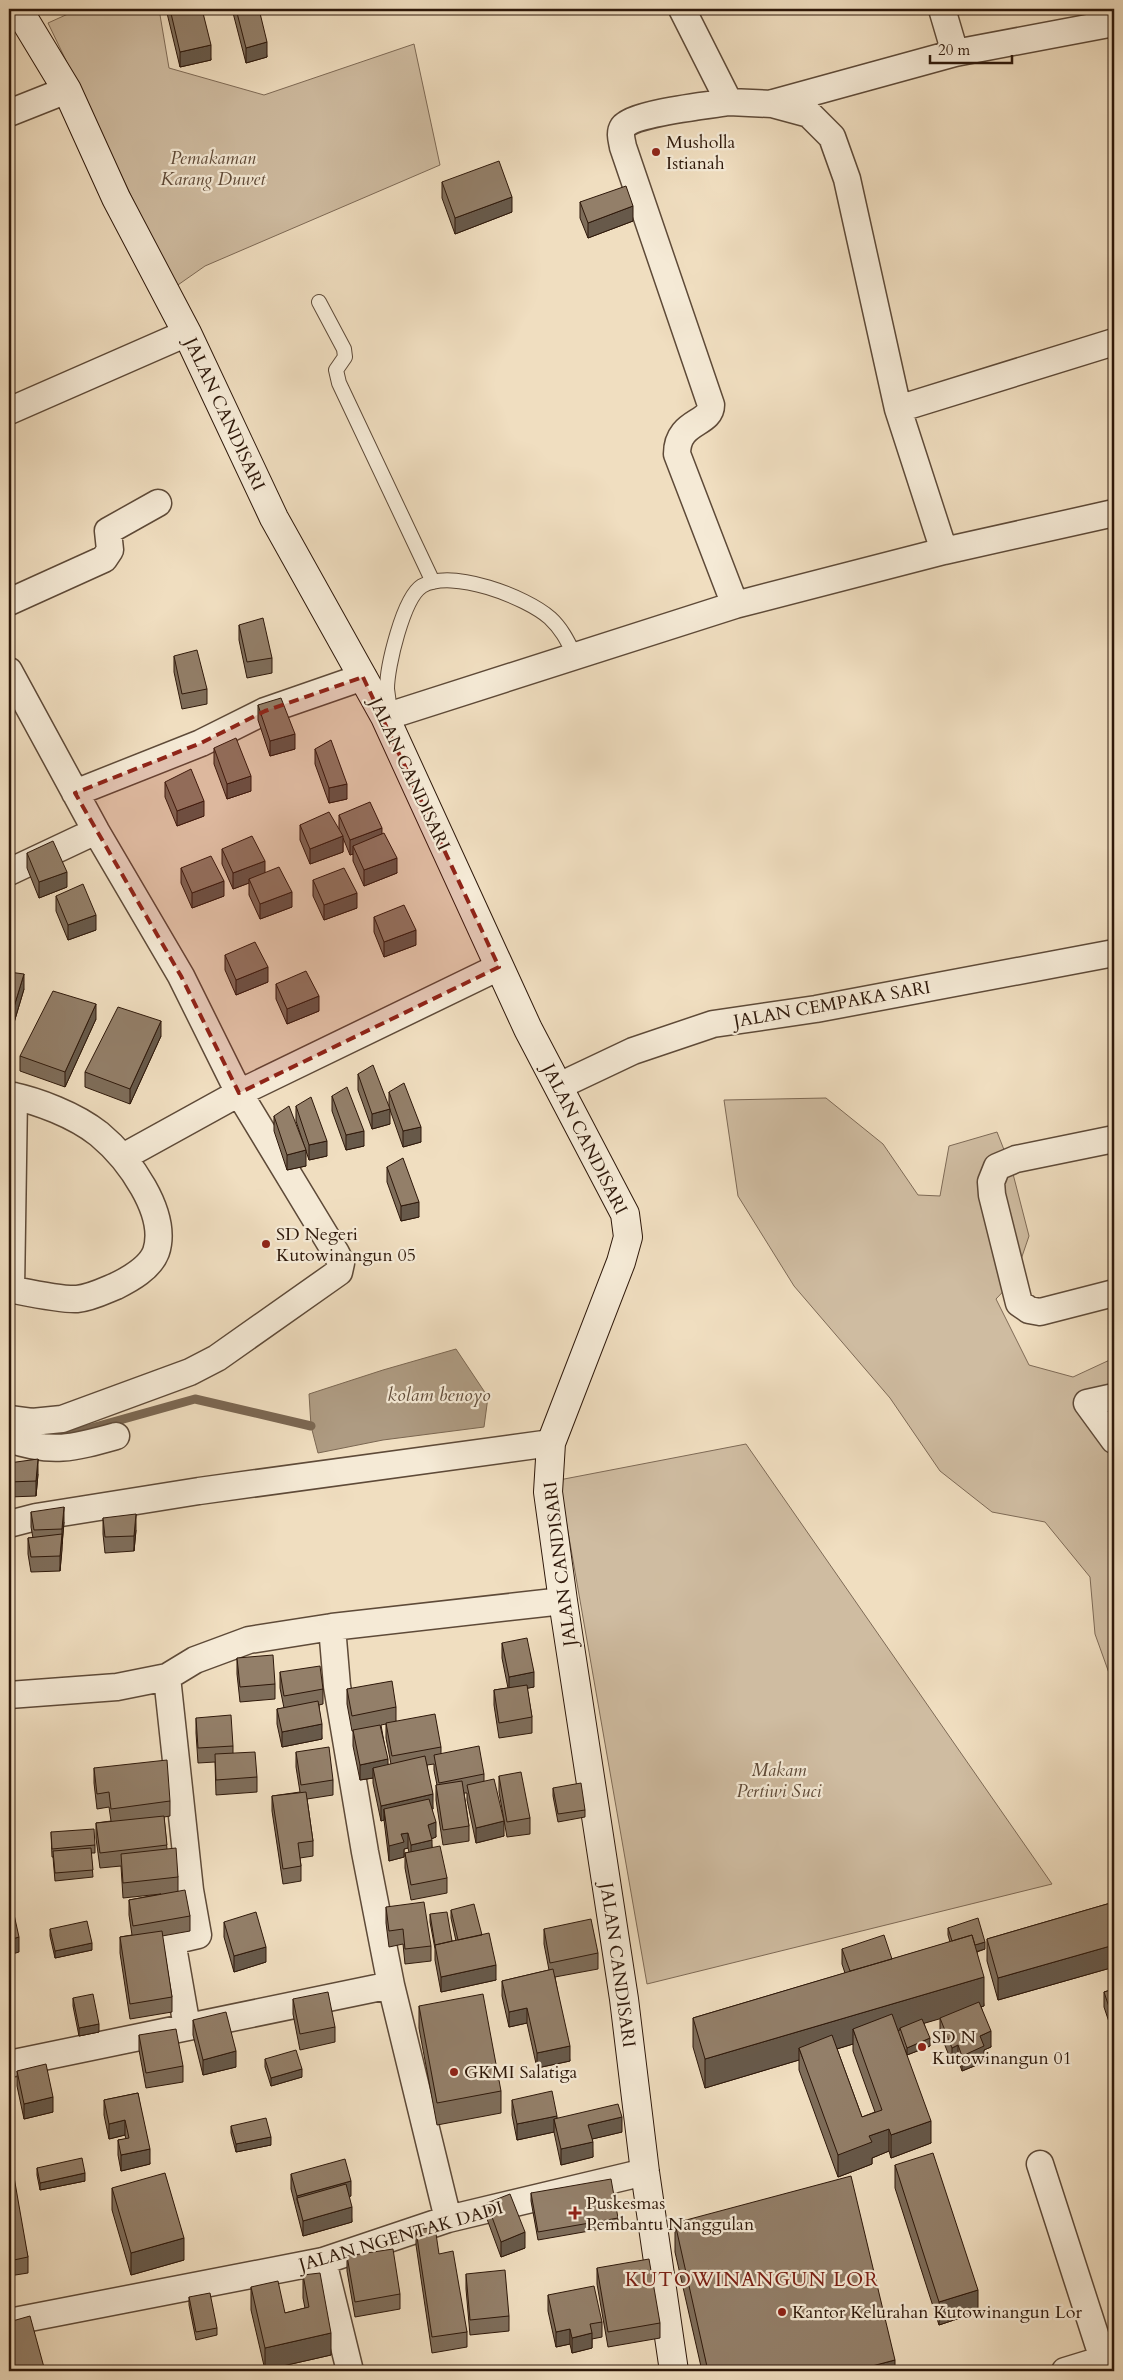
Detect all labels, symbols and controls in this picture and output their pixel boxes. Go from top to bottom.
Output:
scale bar [930,32,1013,64]
text: 20 m [938,40,970,60]
place label: Musholla Istianah [666,130,736,176]
park label: Pemakaman Karang Duwet [161,146,266,192]
marker: Musholla Istianah [650,146,662,158]
street label: JALAN CANDISARI [177,331,271,495]
street label: JALAN CANDISARI [362,691,456,855]
street label: JALAN CEMPAKA SARI [729,975,933,1035]
street label: JALAN CANDISARI [534,1057,633,1219]
place label: SD Negeri Kutowinangun 05 [276,1222,416,1268]
marker: SD Negeri Kutowinangun 05 [260,1238,272,1250]
water label: kolam benoyo [387,1382,491,1408]
street label: JALAN CANDISARI [538,1480,583,1651]
park label: Makam Pertiwi Suci [737,1758,823,1804]
street label: JALAN CANDISARI [593,1878,641,2049]
place label: SD N Kutowinangun 01 [932,2025,1072,2071]
marker: SD N Kutowinangun 01 [916,2041,928,2053]
place label: GKMI Salatiga [464,2060,578,2085]
marker: GKMI Salatiga [448,2066,460,2078]
place label: Puskesmas Pembantu Nanggulan [586,2191,755,2237]
street label: JALAN NGENTAK DADI [293,2195,506,2278]
marker: Puskesmas Pembantu Nanggulan [568,2206,582,2220]
district label: KUTOWINANGUN LOR [625,2266,879,2293]
place label: Kantor Kelurahan Kutowinangun Lor [792,2300,1082,2325]
marker: Kantor Kelurahan Kutowinangun Lor [776,2306,788,2318]

